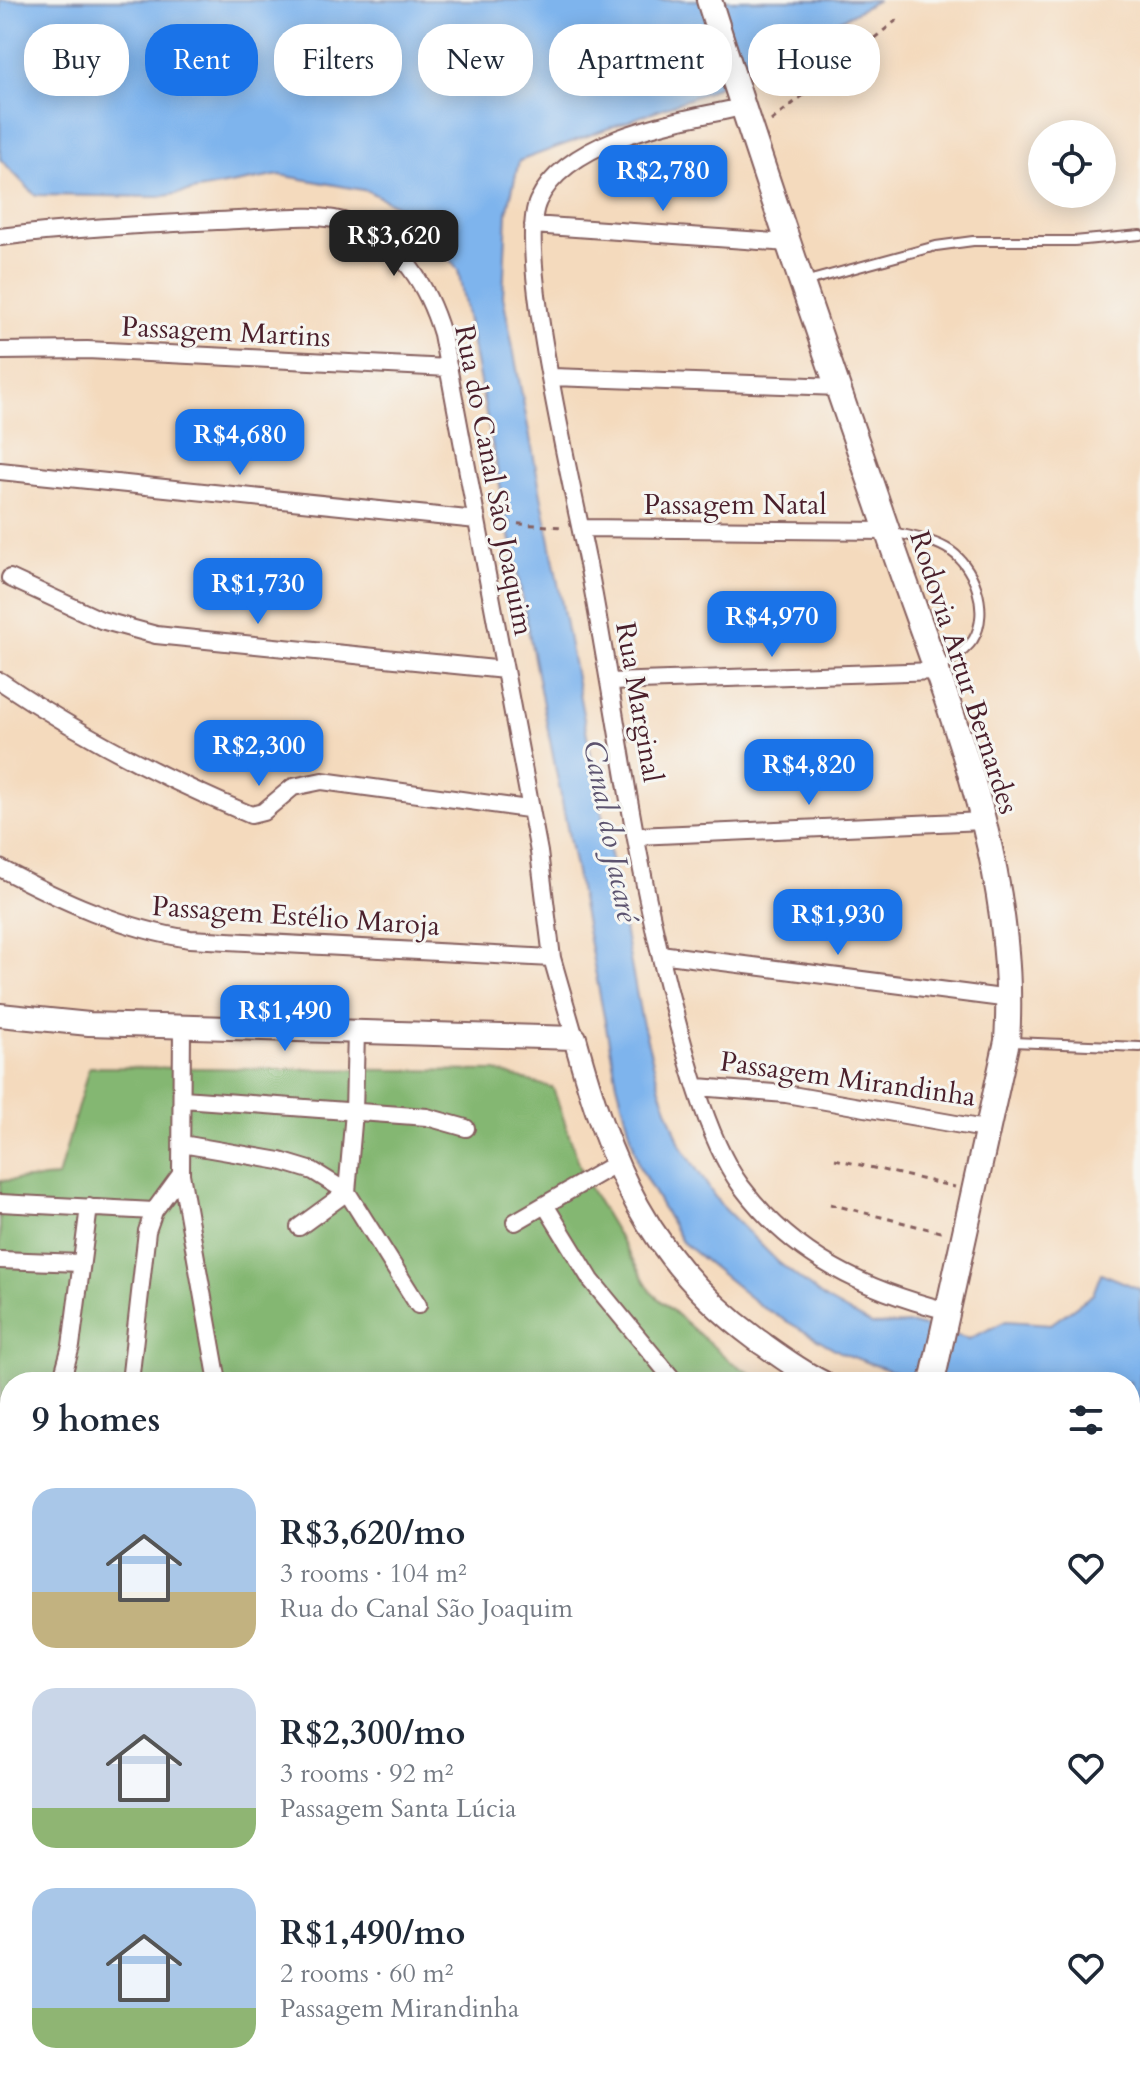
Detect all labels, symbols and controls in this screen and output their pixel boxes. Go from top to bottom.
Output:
chip: Buy [24,24,129,96]
chip: Rent [145,24,258,96]
chip: Filters [274,24,402,96]
chip: New [418,24,533,96]
chip: Apartment [549,24,732,96]
chip: House [748,24,880,96]
map controls [1028,120,1116,208]
button: locate [1028,120,1116,208]
pin: R$2,780 [589,145,737,213]
text: R$2,780 [616,153,710,188]
pin: R$3,620 [320,210,468,278]
text: R$3,620 [347,218,441,253]
street label: Passagem Martins [120,308,332,356]
street label: Rua do Canal São Joaquim [445,322,543,639]
pin: R$4,680 [166,409,314,477]
text: R$4,680 [193,417,287,452]
street label: Passagem Natal [643,486,827,524]
street label: Rodovia Artur Bernardes [900,526,1028,819]
pin: R$1,730 [184,558,332,626]
text: R$1,730 [211,566,305,601]
pin: R$4,970 [698,591,846,659]
text: R$4,970 [725,599,819,634]
street label: Rua Marginal [606,619,672,785]
pin: R$2,300 [185,720,333,788]
text: R$2,300 [212,728,306,763]
water label: Canal do Jacaré [573,737,649,928]
pin: R$4,820 [735,739,883,807]
text: R$4,820 [762,747,856,782]
street label: Passagem Estélio Maroja [151,887,441,945]
pin: R$1,930 [764,889,912,957]
text: R$1,930 [791,897,885,932]
pin: R$1,490 [211,985,359,1053]
text: R$1,490 [238,993,332,1028]
street label: Passagem Mirandinha [718,1042,978,1116]
text: 9 homes [32,1397,160,1443]
icon: filters [1064,1398,1108,1442]
text: R$3,620/mo [280,1510,465,1556]
icon: home [96,1520,192,1616]
icon: heart [1064,1546,1108,1590]
text: 3 rooms · 104 m² [280,1556,467,1591]
text: Rua do Canal São Joaquim [280,1591,573,1626]
text: R$2,300/mo [280,1710,465,1756]
icon: home [96,1720,192,1816]
icon: heart [1064,1746,1108,1790]
text: 3 rooms · 92 m² [280,1756,453,1791]
text: Passagem Santa Lúcia [280,1791,516,1826]
text: R$1,490/mo [280,1910,465,1956]
icon: home [96,1920,192,2016]
icon: heart [1064,1946,1108,1990]
text: 2 rooms · 60 m² [280,1956,453,1991]
text: Passagem Mirandinha [280,1991,519,2026]

